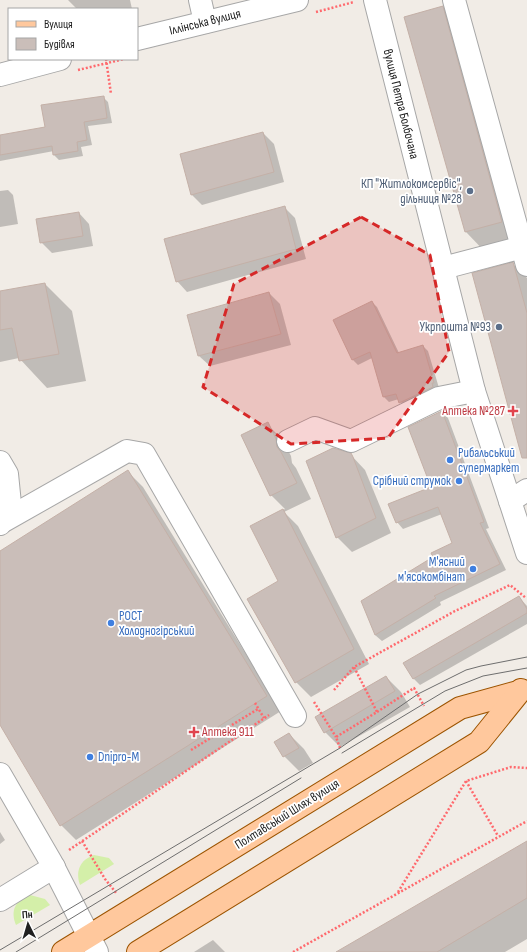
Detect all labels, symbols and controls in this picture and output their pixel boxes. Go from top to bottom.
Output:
street label: Іллінська вулиця [168,5,242,39]
legend [8,8,138,60]
text: Вулиця [44,17,73,32]
text: Будівля [44,37,75,52]
street label: вулиця Петра Болбочана [380,47,422,161]
place label: КП "Житлокомсервіс", дільниця №28 [361,176,462,207]
marker: КП "Житлокомсервіс", дільниця №28 [465,186,475,196]
place label: Укрпошта №93 [420,319,491,335]
marker: Укрпошта №93 [494,322,504,332]
place label: Аптека №287 [441,403,506,419]
marker: Аптека №287 [508,406,518,416]
place label: Рибальський супермаркет [458,445,519,476]
marker: Рибальський супермаркет [445,455,455,465]
place label: Срібний струмок [373,473,451,489]
marker: Срібний струмок [454,476,464,486]
place label: М'ясний м'ясокомбінат [398,554,465,585]
marker: М'ясний м'ясокомбінат [468,564,478,574]
place label: РОСТ Холодногірський [118,608,195,639]
marker: РОСТ Холодногірський [106,618,116,628]
place label: Аптека 911 [201,724,254,740]
marker: Аптека 911 [189,727,199,737]
place label: Dnipro-M [98,749,139,765]
marker: Dnipro-M [85,752,95,762]
street label: Полтавський Шлях вулиця [232,775,342,853]
north arrow [8,904,48,944]
text: Пн [21,908,33,921]

